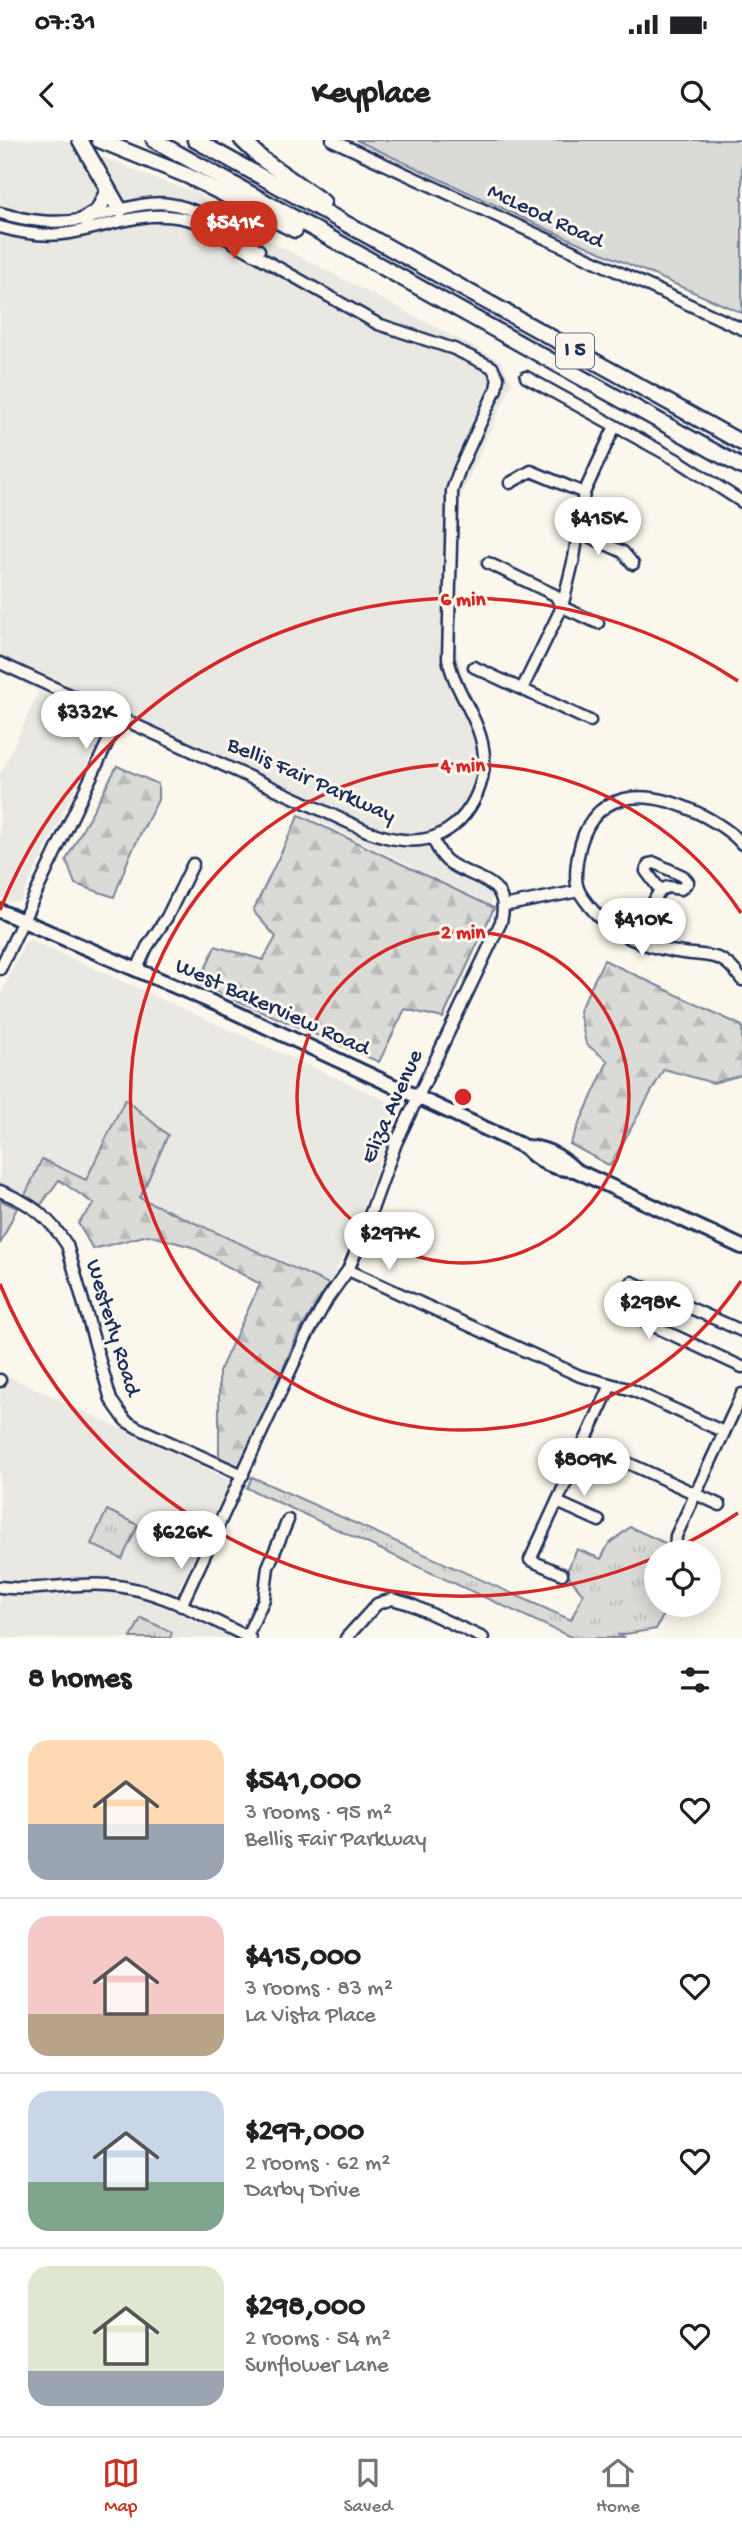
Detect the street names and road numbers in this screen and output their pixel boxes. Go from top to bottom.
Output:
street label: McLeod Road [483,178,609,256]
road number: I 5 [556,334,594,368]
street label: Bellis Fair Parkway [222,731,399,830]
street label: West Bakerview Road [171,953,375,1064]
street label: Eliza Avenue [356,1045,431,1168]
street label: Westerly Road [78,1256,146,1401]

